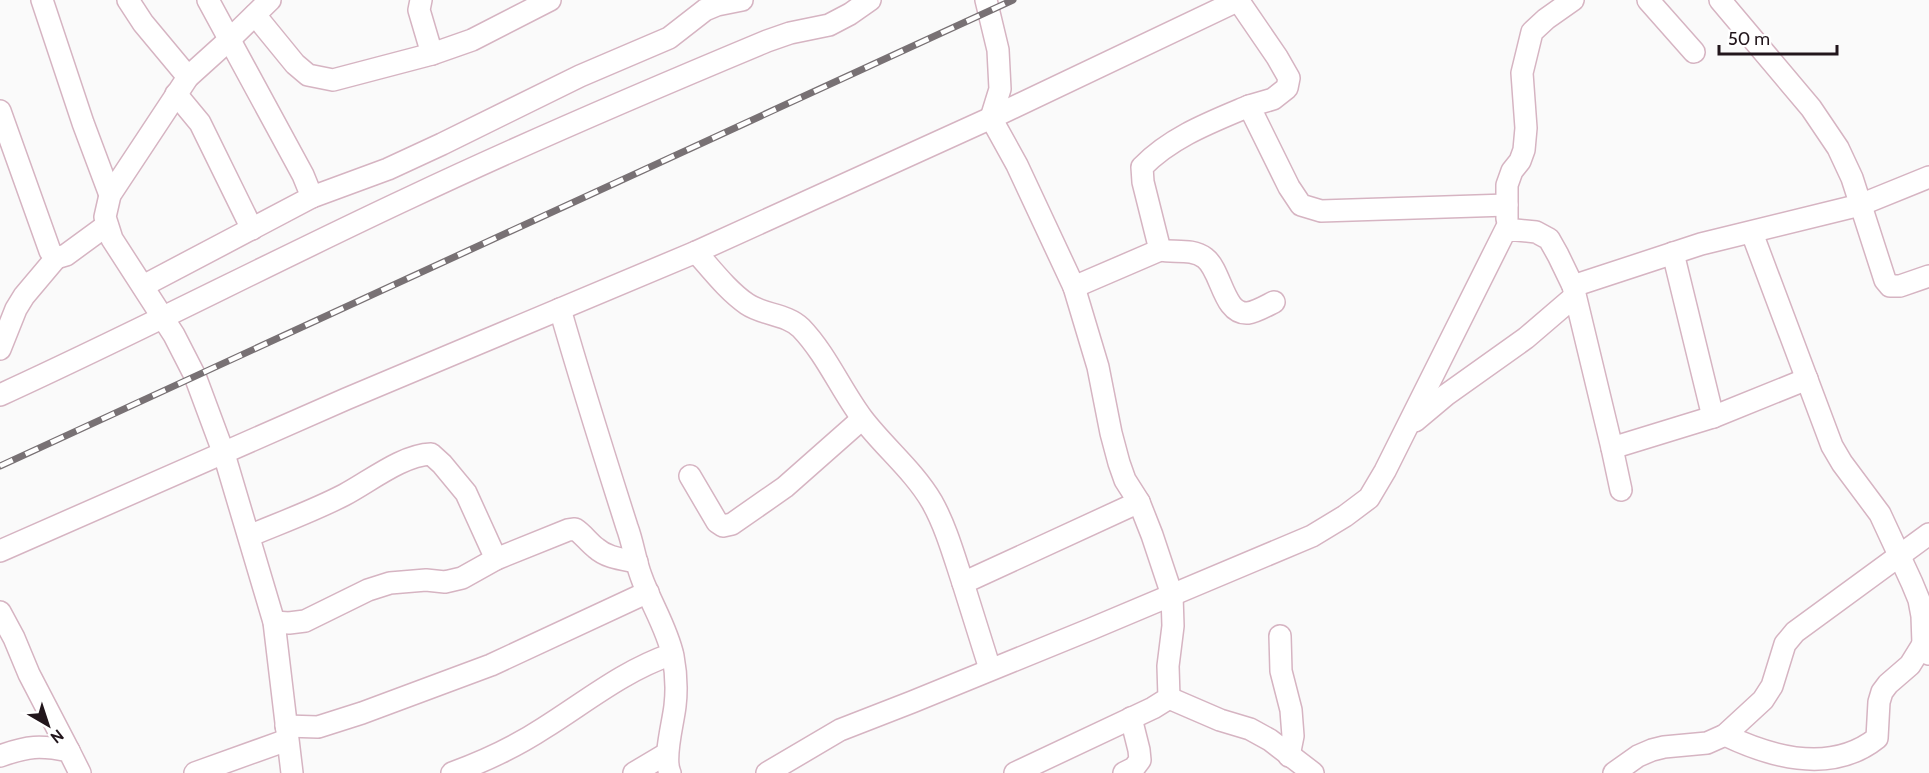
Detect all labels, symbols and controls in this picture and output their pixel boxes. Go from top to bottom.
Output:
scale bar [1719,18,1838,56]
text: 50 m [1728,28,1770,50]
north arrow [18,695,78,755]
text: N [47,725,67,747]

